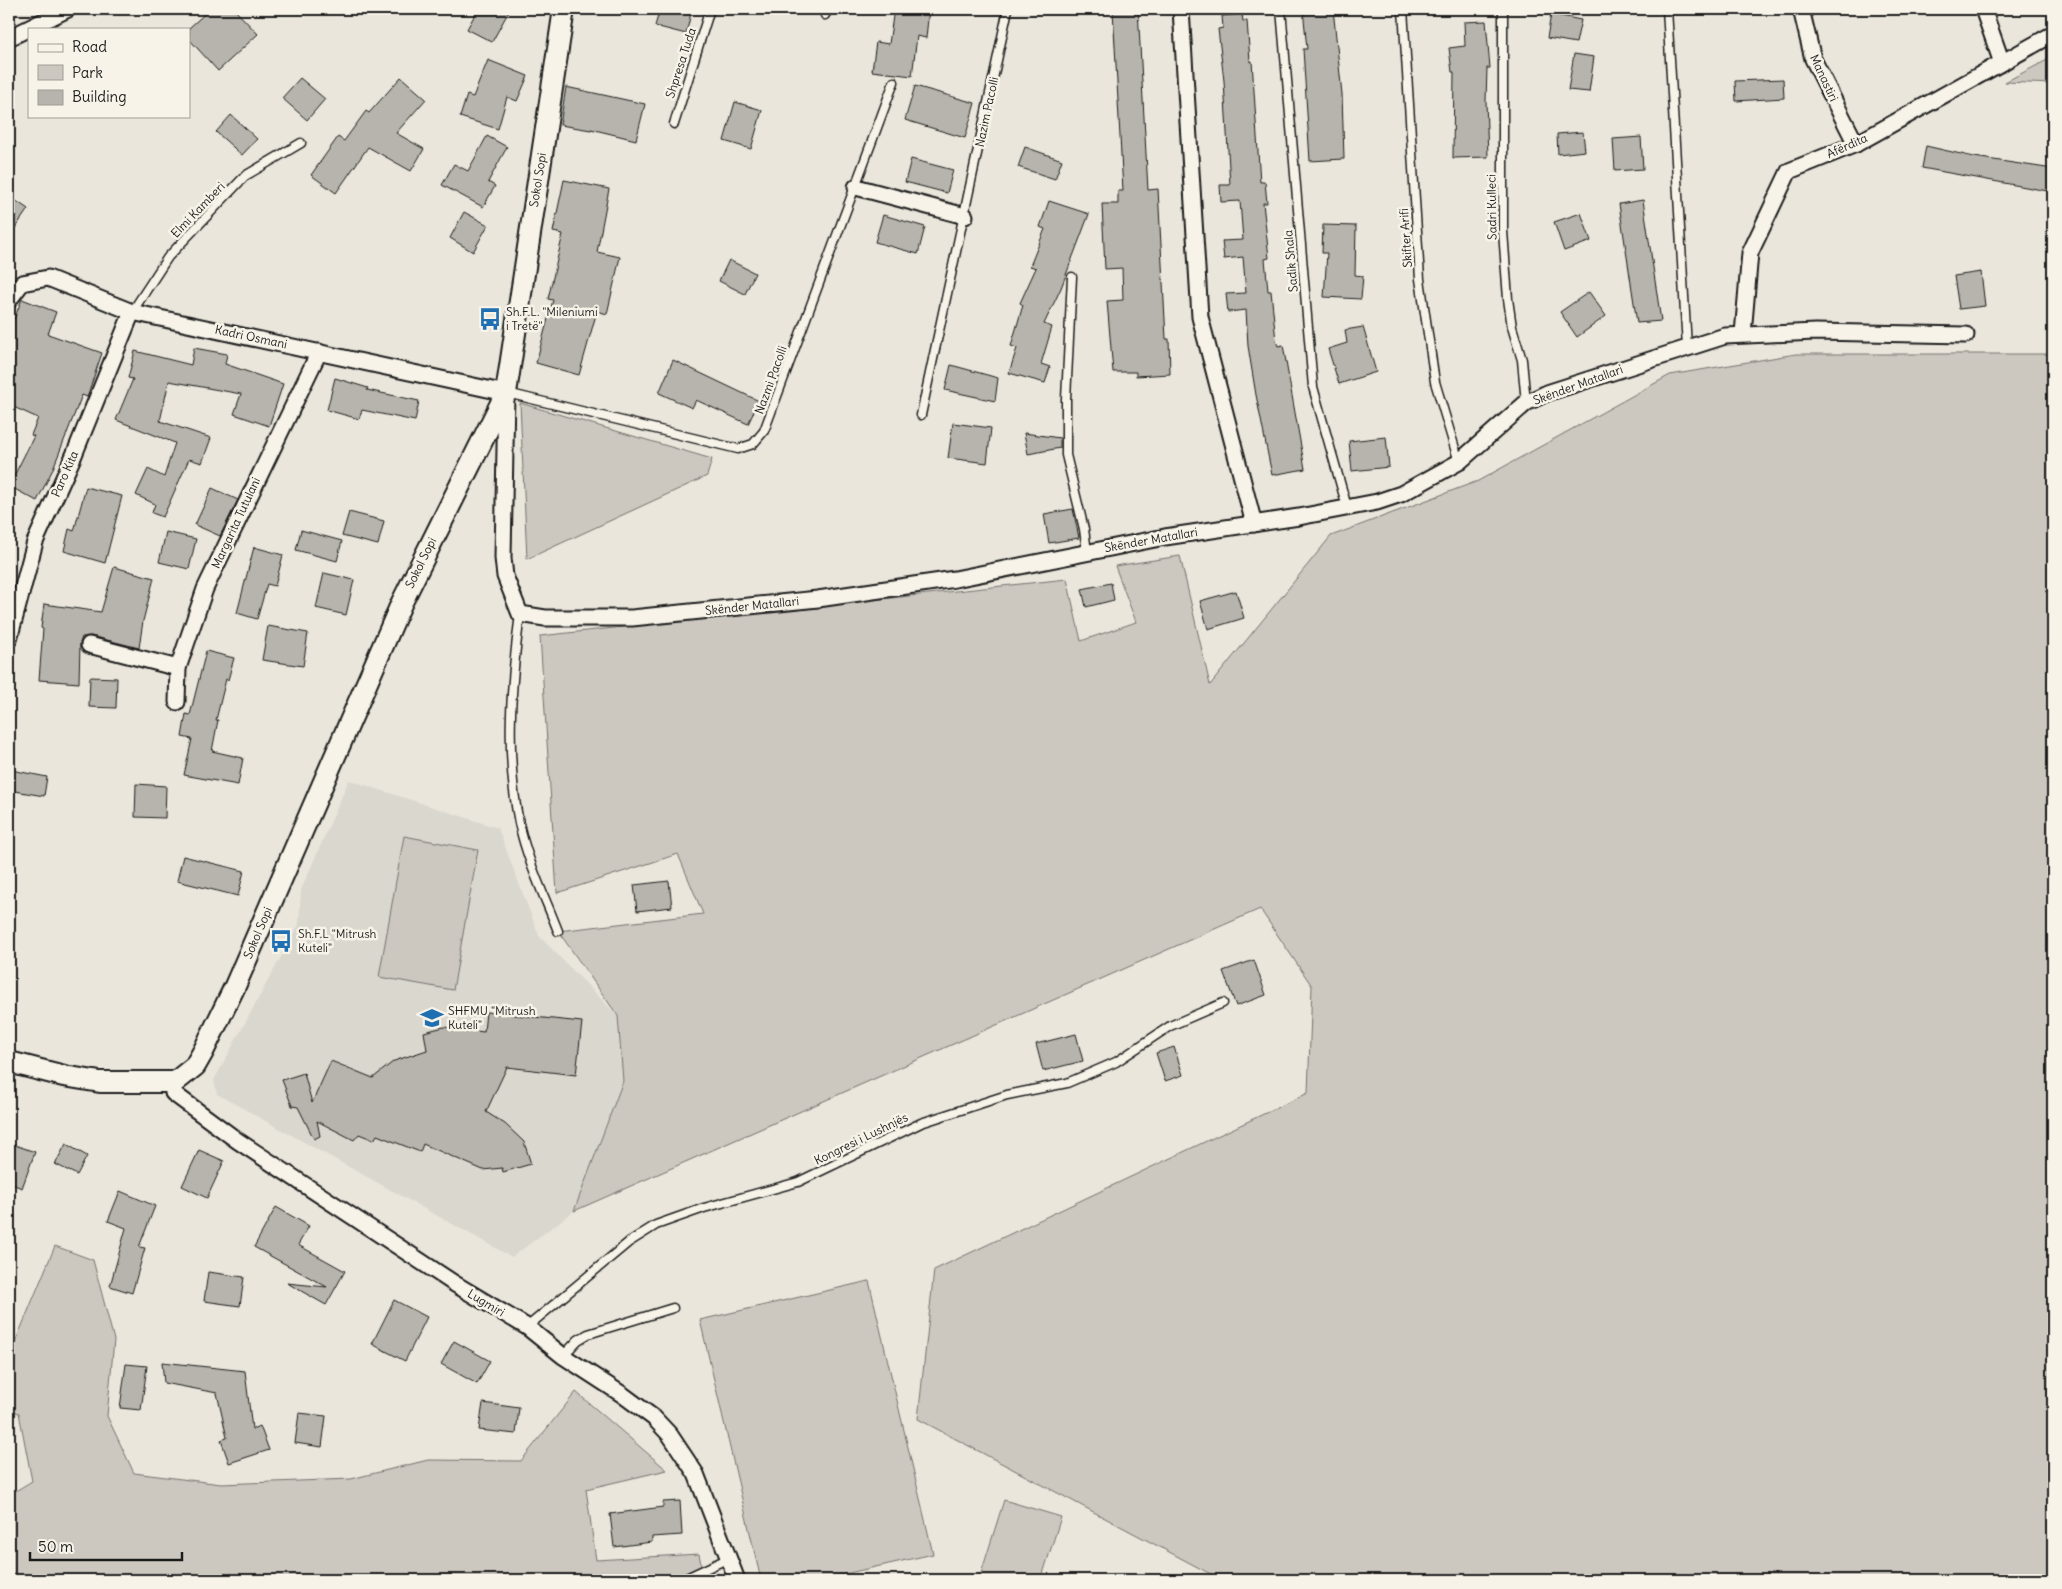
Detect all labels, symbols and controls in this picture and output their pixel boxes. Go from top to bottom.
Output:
street label: Shpresa Tuda [662,26,699,100]
legend [28,28,190,118]
text: Road [72,37,107,56]
street label: Manastiri [1807,52,1842,104]
text: Park [72,63,103,82]
street label: Nazim Pacolli [972,75,1001,148]
text: Building [72,87,127,106]
street label: Afërdita [1824,130,1870,161]
street label: Sokol Sopi [526,152,549,208]
street label: Sadri Kulleci [1483,174,1500,240]
street label: Elmi Kamberi [168,179,228,240]
street label: Skifter Arifi [1396,208,1415,268]
street label: Sadik Shala [1280,229,1301,293]
place label: Sh.F.L. "Mileniumi i Tretë" [506,304,598,333]
bus stop icon: Sh.F.L. "Mileniumi i Tretë" [477,306,503,332]
street label: Kadri Osmani [214,322,289,351]
street label: Nazmi Pacolli [751,344,790,416]
street label: Skënder Matallari [1531,361,1625,408]
street label: Paro Kita [48,448,81,499]
street label: Margarita Tutulani [208,475,263,571]
street label: Skënder Matallari [1103,524,1199,555]
street label: Sokol Sopi [402,535,439,591]
street label: Skënder Matallari [704,593,800,618]
street label: Sokol Sopi [240,905,275,961]
place label: Sh.F.L "Mitrush Kuteli" [298,926,377,955]
bus stop icon: Sh.F.L "Mitrush Kuteli" [268,928,294,954]
place label: SHFMU "Mitrush Kuteli" [448,1003,536,1032]
school or university icon: SHFMU "Mitrush Kuteli" [419,1005,445,1031]
street label: Kongresi i Lushnjës [811,1109,910,1168]
street label: Lugmiri [465,1286,508,1320]
scale bar [30,1529,182,1561]
text: 50 m [38,1537,73,1556]

